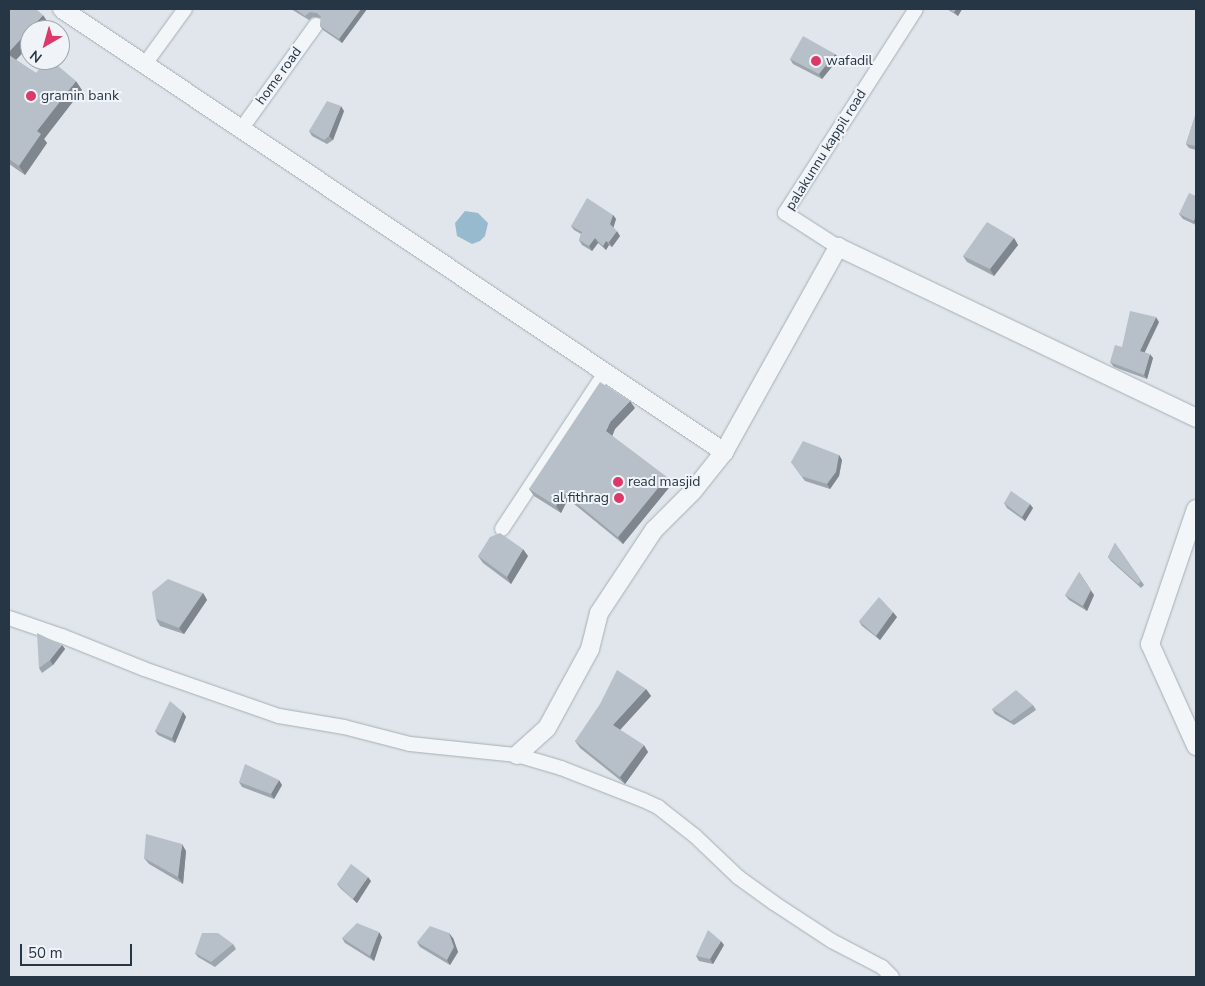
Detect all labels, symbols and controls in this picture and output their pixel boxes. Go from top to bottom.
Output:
north arrow [20,20,70,70]
street label: home road [252,44,306,108]
text: N [26,46,46,67]
place label: wafadil [826,53,873,69]
marker: wafadil [810,55,822,67]
street label: palakunnu kappil road [782,86,870,214]
place label: gramin bank [41,88,119,104]
marker: gramin bank [25,90,37,102]
place label: read masjid [628,474,700,490]
marker: read masjid [612,476,624,488]
place label: al fithrag [553,490,609,506]
marker: al fithrag [613,492,625,504]
scale bar [22,934,135,966]
text: 50 m [28,943,63,963]

